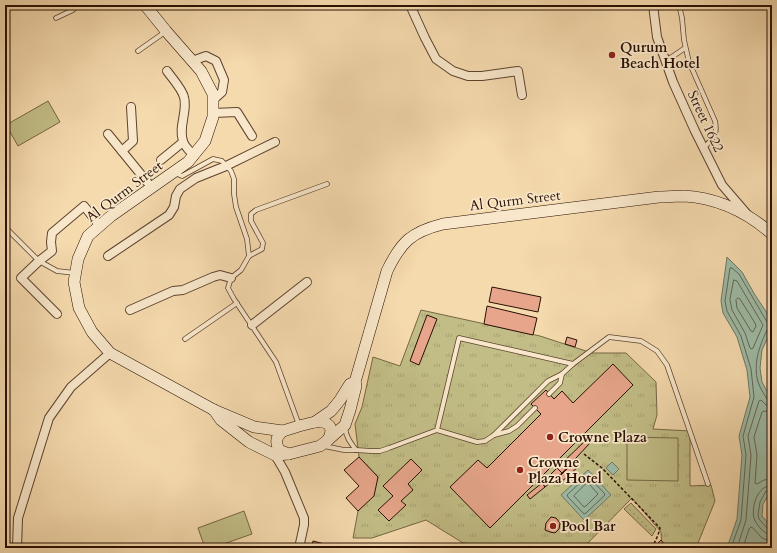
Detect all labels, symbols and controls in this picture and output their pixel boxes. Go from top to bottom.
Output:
place label: Qurum Beach Hotel [620,38,700,73]
marker: Qurum Beach Hotel [607,50,617,60]
street label: Street 1622 [683,87,728,155]
street label: Al Qurm Street [82,156,167,227]
street label: Al Qurm Street [469,185,562,215]
place label: Crowne Plaza [558,428,647,447]
marker: Crowne Plaza [545,432,555,442]
place label: Crowne Plaza Hotel [528,453,602,488]
marker: Crowne Plaza Hotel [515,465,525,475]
place label: Pool Bar [561,517,616,536]
marker: Pool Bar [548,521,558,531]

